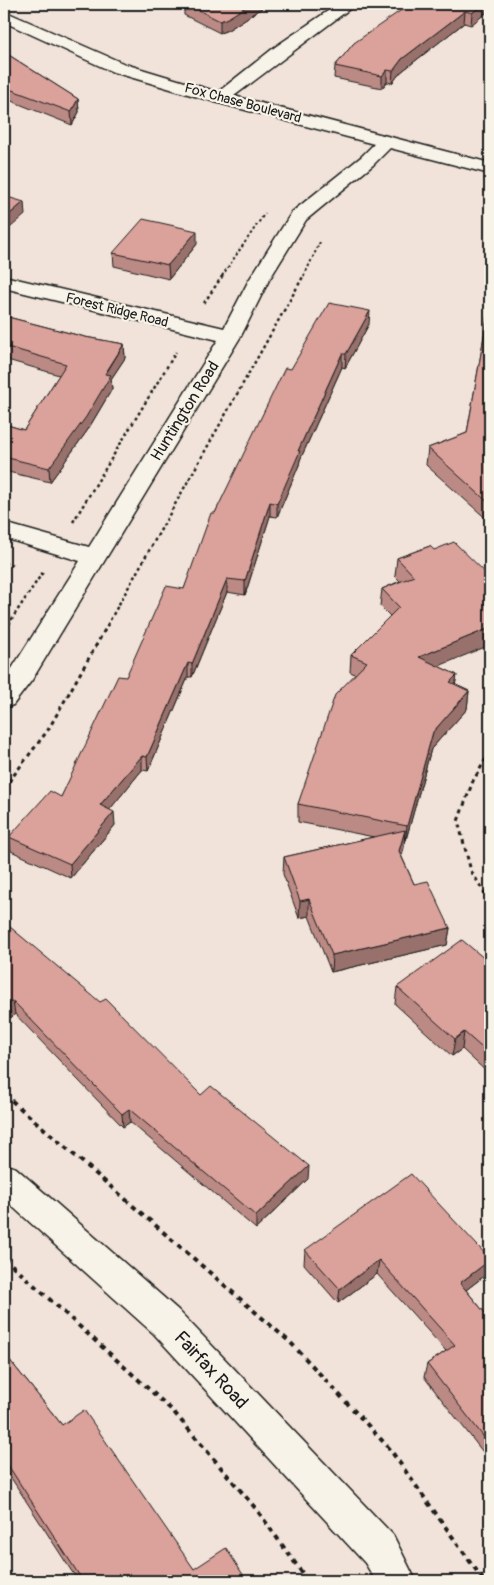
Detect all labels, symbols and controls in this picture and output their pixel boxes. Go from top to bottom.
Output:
street label: Fox Chase Boulevard [183,79,303,127]
street label: Forest Ridge Road [64,289,170,331]
street label: Huntington Road [146,357,224,465]
street label: Fairfax Road [169,1326,253,1414]

